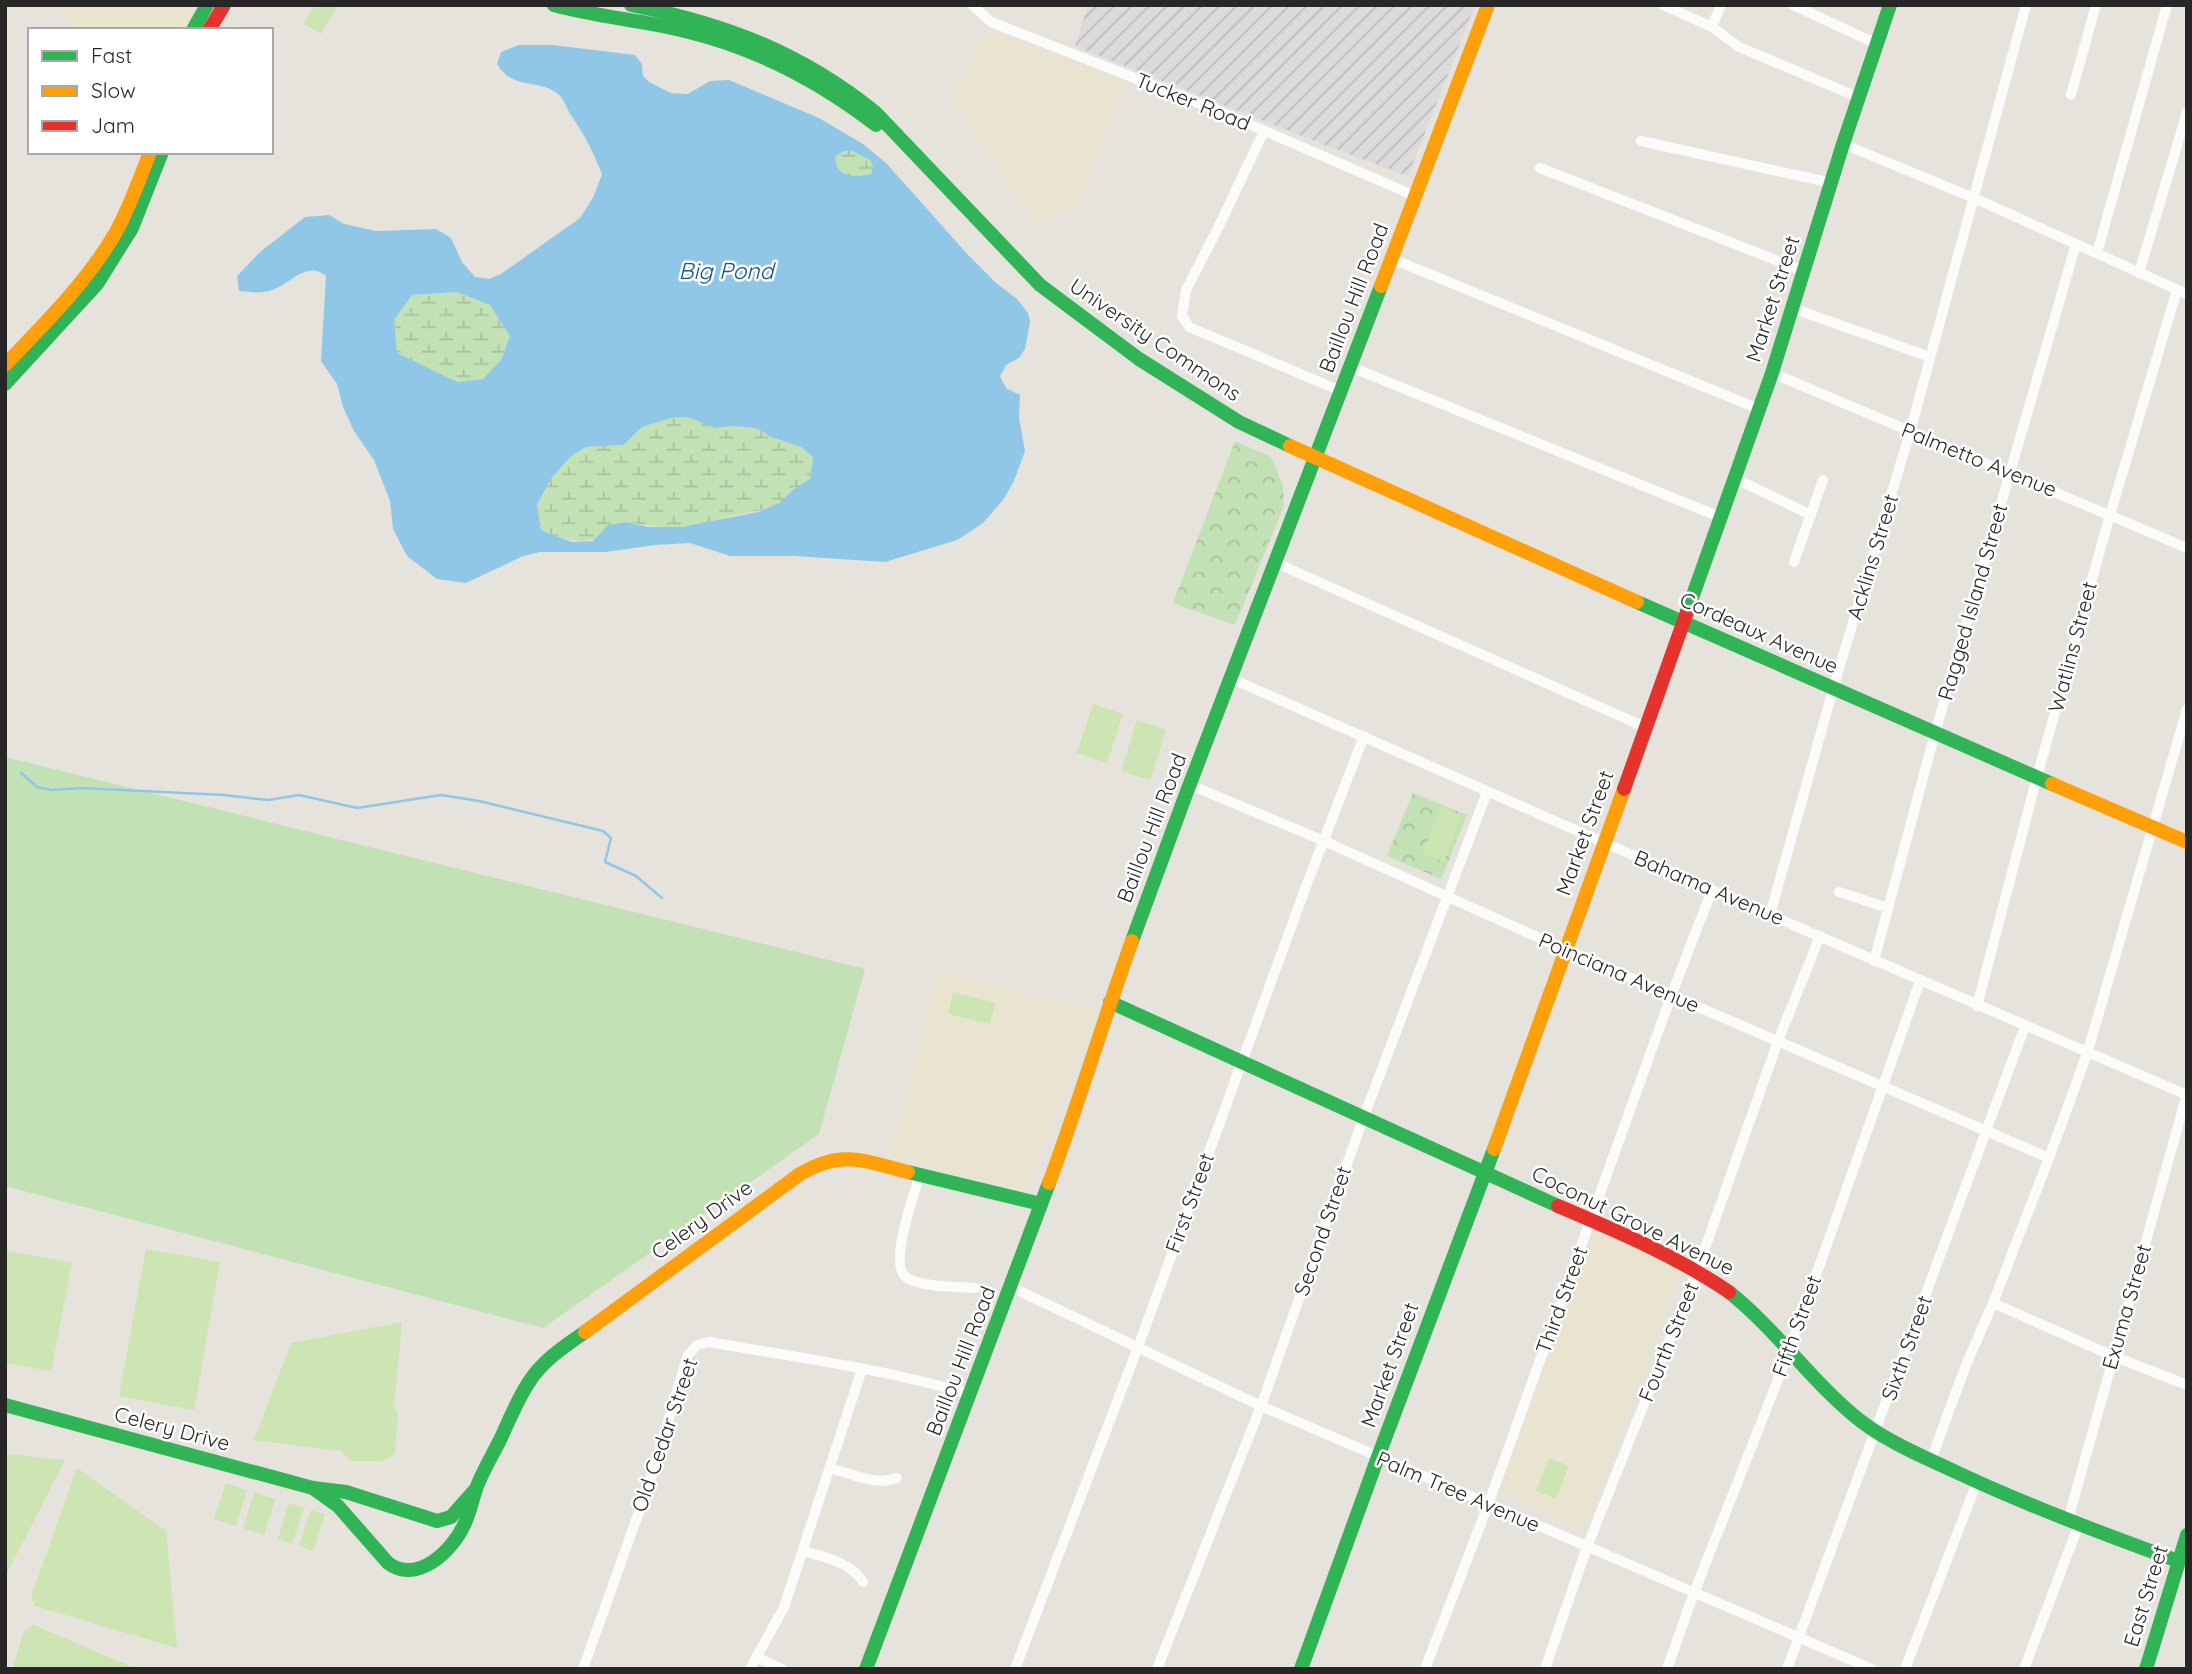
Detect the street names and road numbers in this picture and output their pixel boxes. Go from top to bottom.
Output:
street label: Tucker Road [1132,66,1255,136]
street label: Baillou Hill Road [1313,219,1393,376]
street label: Market Street [1739,232,1805,365]
street label: University Commons [1065,272,1246,406]
street label: Palmetto Avenue [1898,416,2061,502]
street label: Acklins Street [1841,491,1903,623]
street label: Ragged Island Street [1931,500,2013,703]
street label: Watlins Street [2042,578,2102,715]
street label: Cordeaux Avenue [1676,585,1843,679]
street label: Baillou Hill Road [1111,749,1191,906]
street label: Market Street [1549,767,1619,899]
street label: Bahama Avenue [1630,844,1788,930]
street label: Poinciana Avenue [1535,926,1704,1018]
street label: First Street [1159,1149,1219,1256]
street label: Coconut Grove Avenue [1528,1160,1739,1280]
street label: Second Street [1288,1163,1356,1299]
street label: Celery Drive [646,1174,757,1264]
street label: Exuma Street [2096,1241,2156,1372]
street label: Third Street [1530,1242,1593,1357]
street label: Fifth Street [1766,1271,1826,1380]
street label: Fourth Street [1632,1278,1704,1405]
street label: Baillou Hill Road [920,1282,1000,1439]
street label: Sixth Street [1875,1292,1937,1404]
street label: Market Street [1354,1299,1424,1431]
street label: Old Cedar Street [625,1354,703,1515]
street label: Celery Drive [112,1400,233,1456]
street label: Palm Tree Avenue [1373,1445,1544,1537]
street label: East Street [2117,1542,2173,1650]

